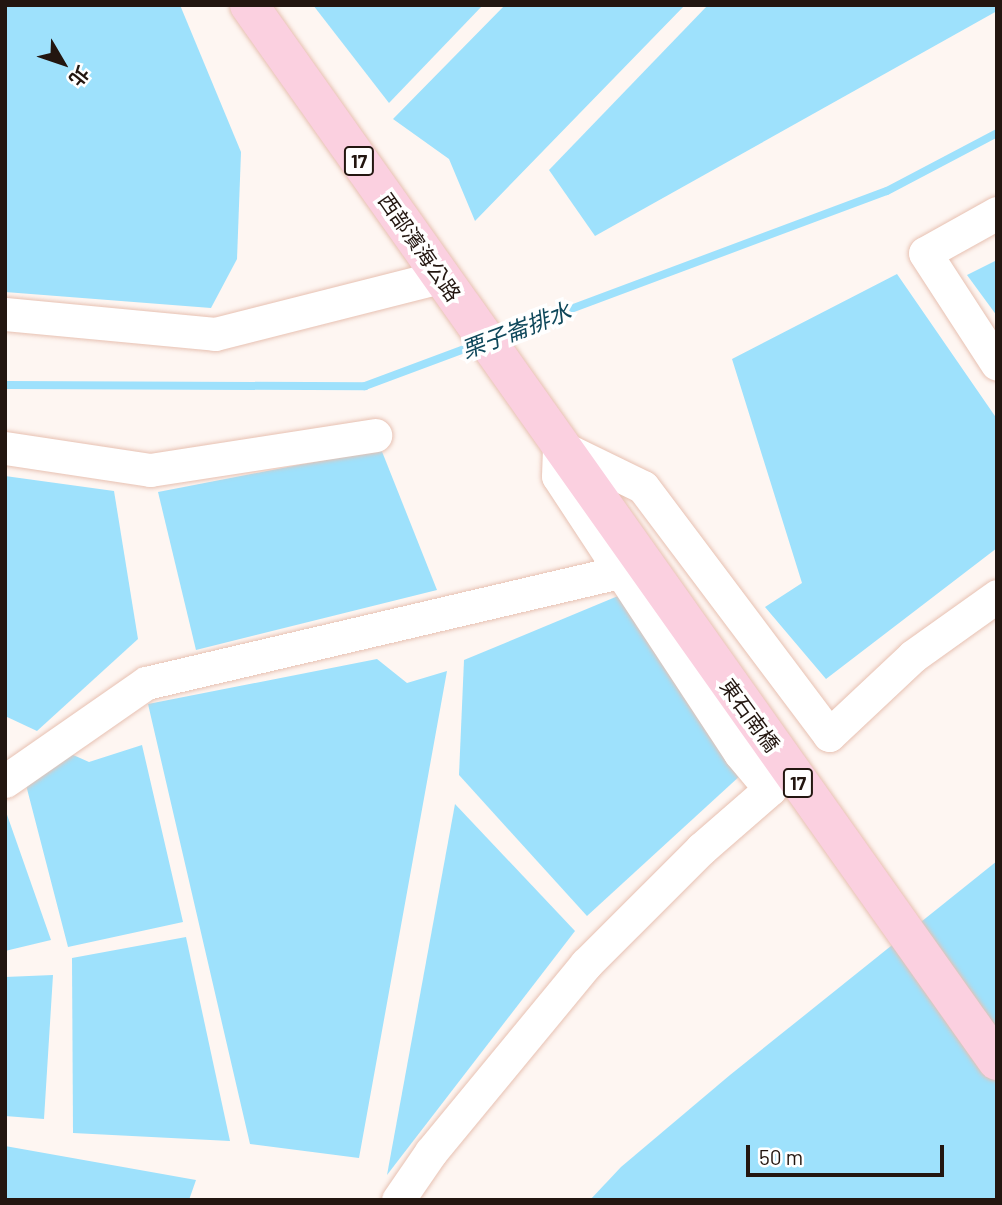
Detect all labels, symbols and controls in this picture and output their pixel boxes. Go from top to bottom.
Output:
north arrow [28,28,98,98]
text: 北 [65,62,95,91]
road number: 17 [343,146,375,176]
street label: 西部濱海公路 [374,188,466,306]
water label: 栗子崙排水 [457,297,575,363]
street label: 東石南橋 [715,674,785,756]
road number: 17 [782,768,814,798]
scale bar [750,1132,948,1176]
text: 50 m [759,1144,803,1169]

